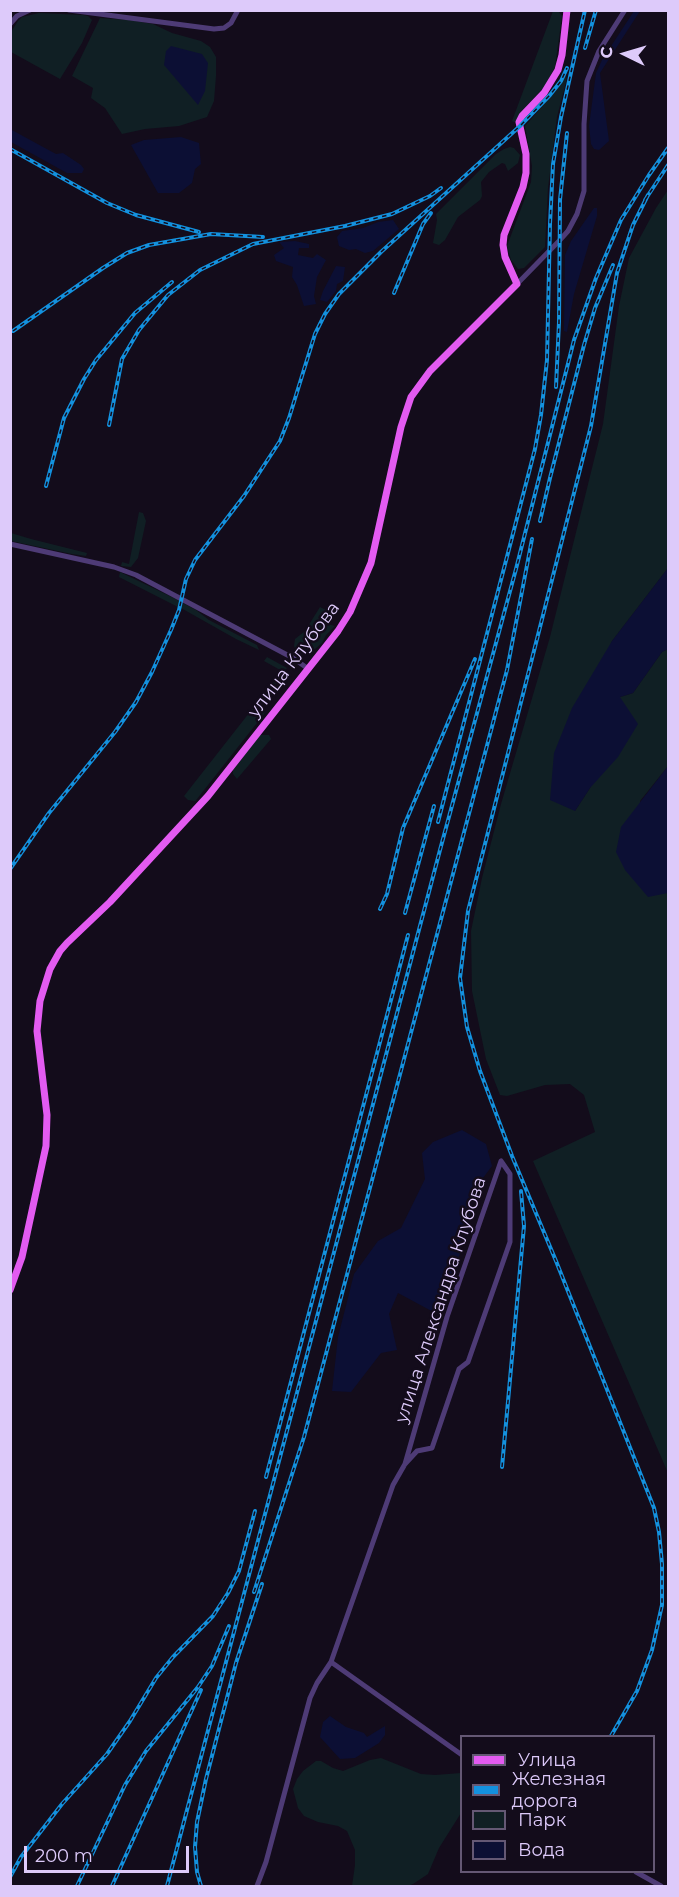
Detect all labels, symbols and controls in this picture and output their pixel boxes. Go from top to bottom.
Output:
north arrow [595,24,655,84]
text: С [597,46,617,59]
street label: улица Клубова [243,598,345,722]
street label: улица Александра Клубова [391,1174,491,1426]
legend [460,1735,655,1873]
text: Улица [518,1749,576,1771]
text: Железная дорога [512,1768,606,1812]
text: Парк [518,1809,566,1831]
scale bar [27,1834,192,1872]
text: Вода [518,1839,565,1861]
text: 200 m [35,1845,93,1867]

